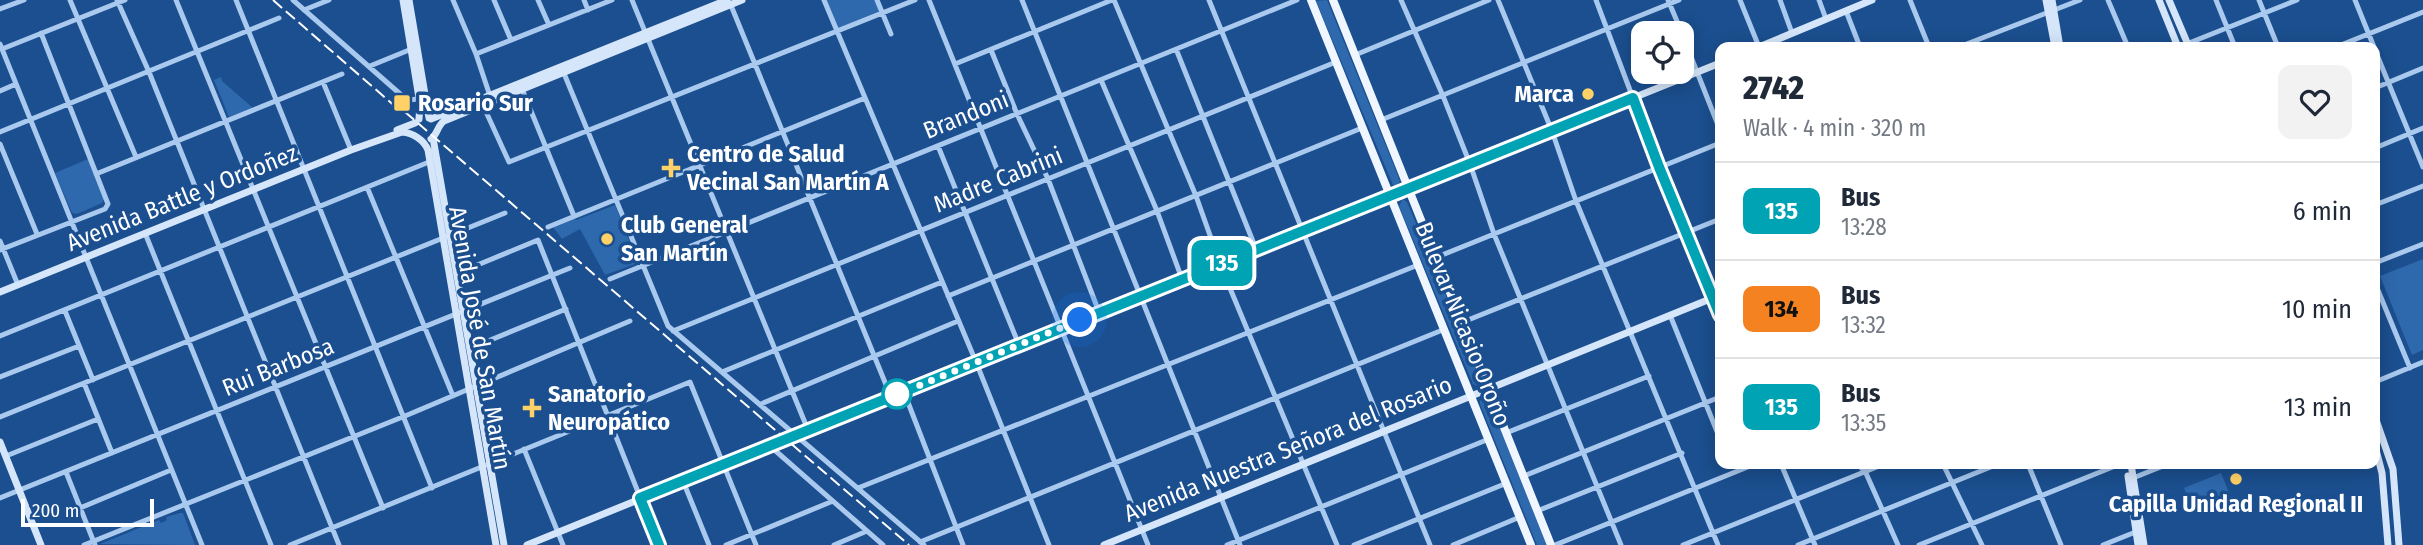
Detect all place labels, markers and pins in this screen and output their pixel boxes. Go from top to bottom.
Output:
place label: Marca [1515,80,1574,108]
marker: Marca [1580,86,1596,102]
place label: Rosario Sur [418,89,533,117]
marker: Rosario Sur [392,93,412,113]
place label: Centro de Salud Vecinal San Martín A [686,140,890,196]
marker: Centro de Salud Vecinal San Martín A [661,158,681,178]
place label: Club General San Martín [621,211,748,267]
marker: Club General San Martín [599,231,615,247]
unlabelled marker [882,379,912,409]
place label: Sanatorio Neuropático [548,380,670,436]
marker: Sanatorio Neuropático [522,398,542,418]
marker: Capilla Unidad Regional II [2228,471,2244,487]
place label: Capilla Unidad Regional II [2109,490,2363,518]

